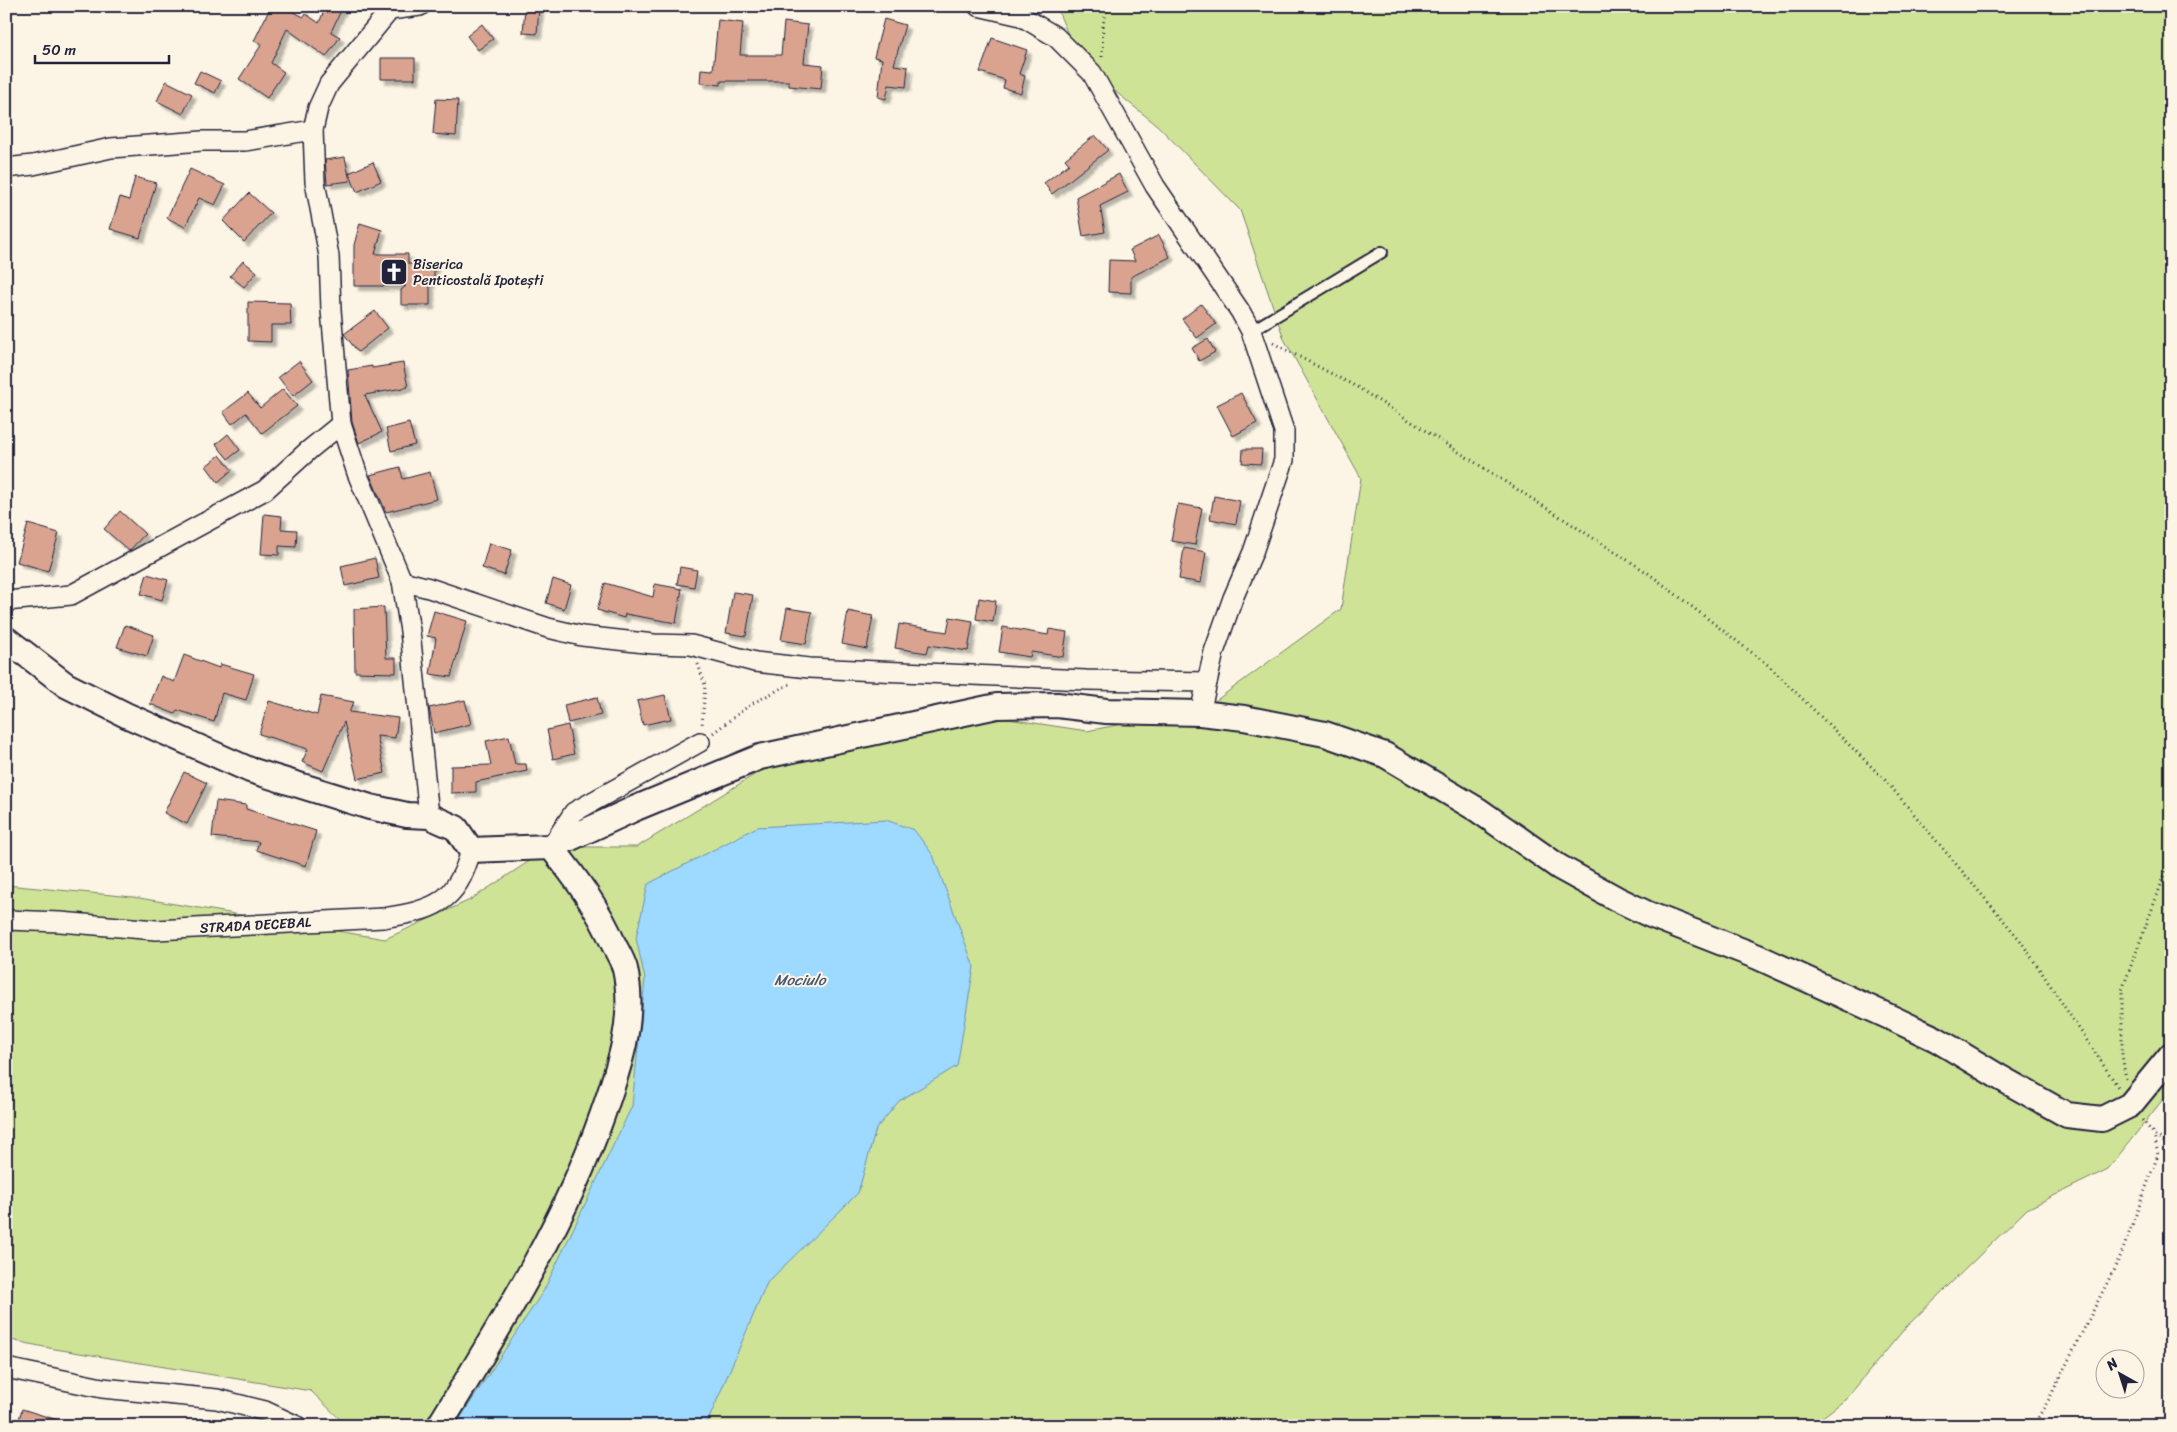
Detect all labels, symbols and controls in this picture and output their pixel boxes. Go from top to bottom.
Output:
scale bar [35,32,169,64]
text: 50 m [42,37,77,63]
place label: Biserica Penticostală Ipotești [413,252,544,293]
church icon: Biserica Penticostală Ipotești [379,257,409,287]
street label: STRADA DECEBAL [199,910,312,941]
water label: Mociulo [774,967,827,993]
north arrow [2094,1350,2144,1400]
text: N [2100,1351,2124,1378]

